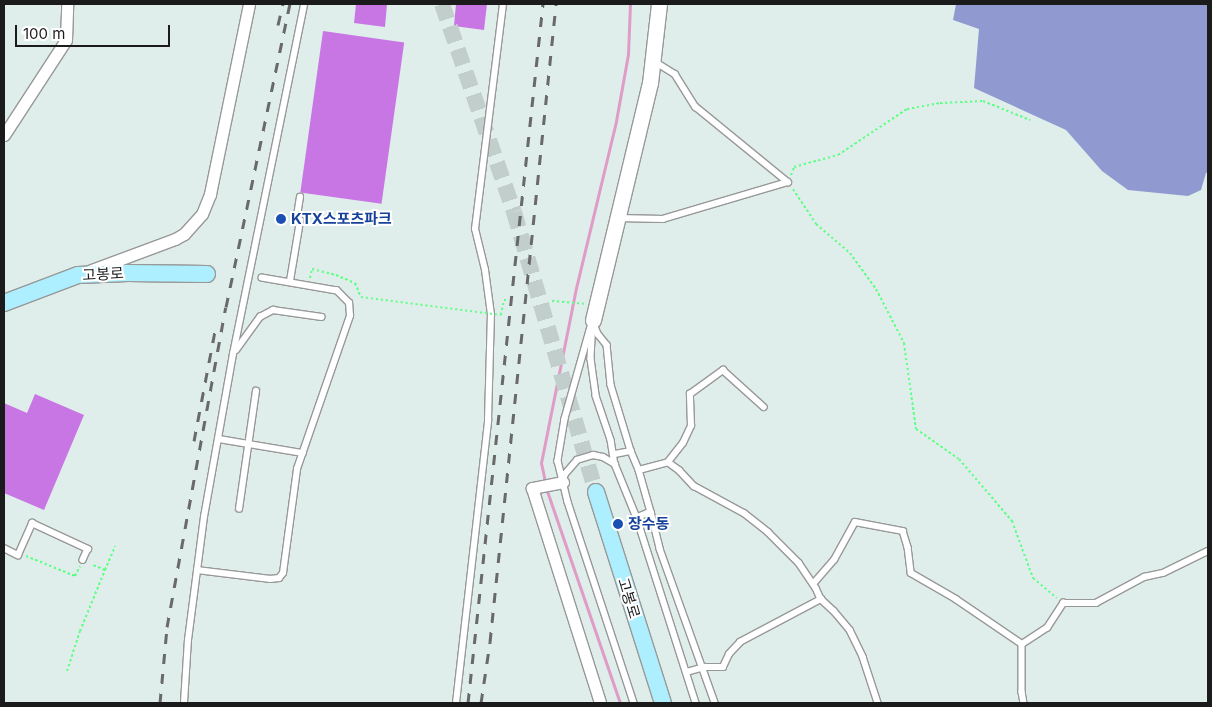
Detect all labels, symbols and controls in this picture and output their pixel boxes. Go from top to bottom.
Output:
scale bar [18,15,172,47]
text: 100 m [23,24,65,43]
place label: KTX스포츠파크 [291,210,392,228]
marker: KTX스포츠파크 [275,213,287,225]
street label: 고봉로 [82,264,124,284]
place label: 장수동 [628,515,669,533]
marker: 장수동 [612,518,624,530]
street label: 고봉로 [614,576,644,620]

